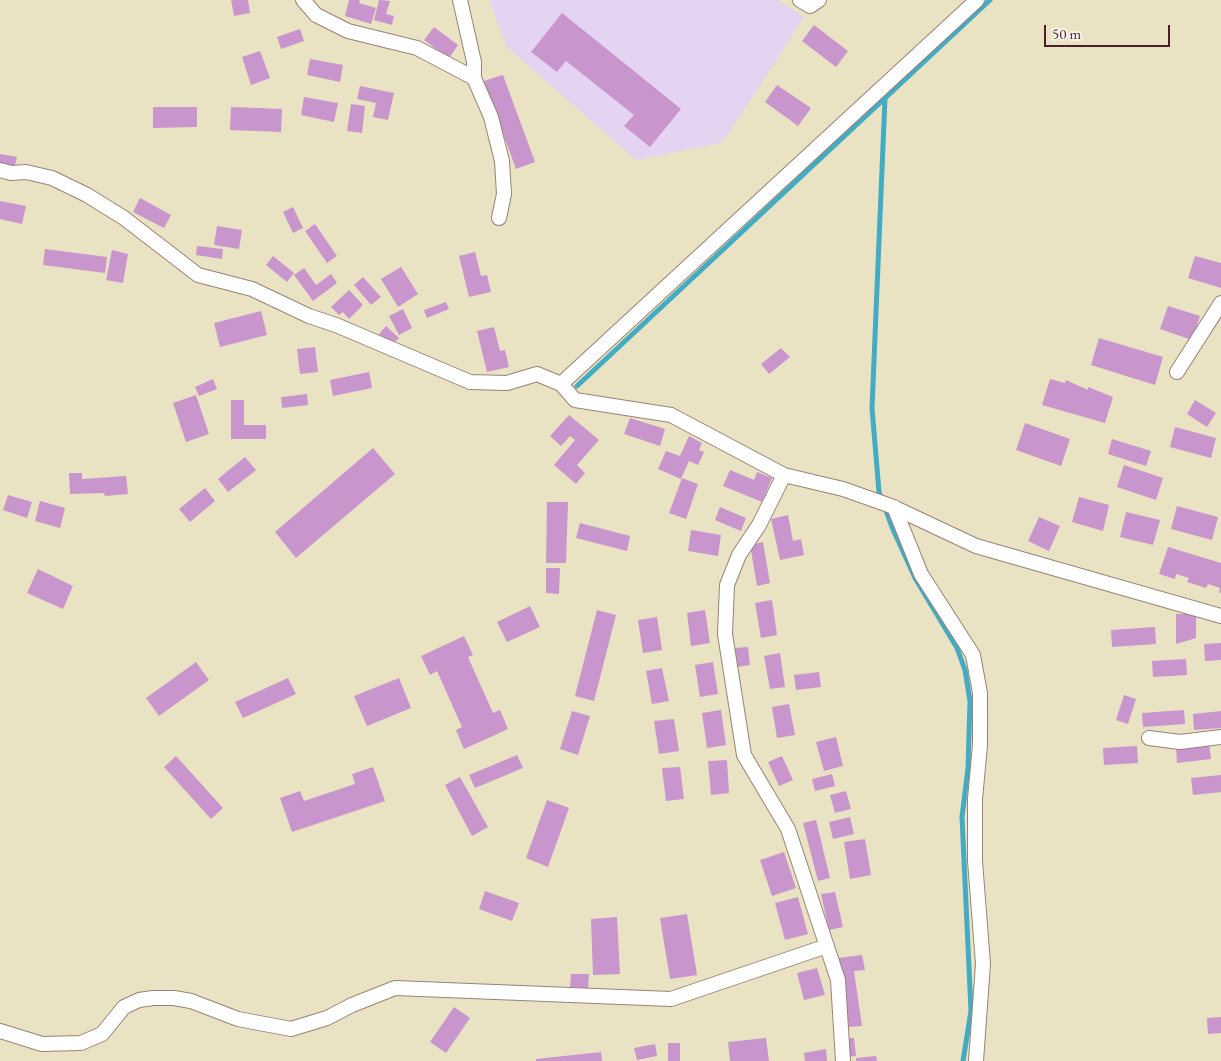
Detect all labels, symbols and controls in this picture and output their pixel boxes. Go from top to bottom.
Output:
scale bar [1046,15,1172,47]
text: 50 m [1052,24,1081,43]

